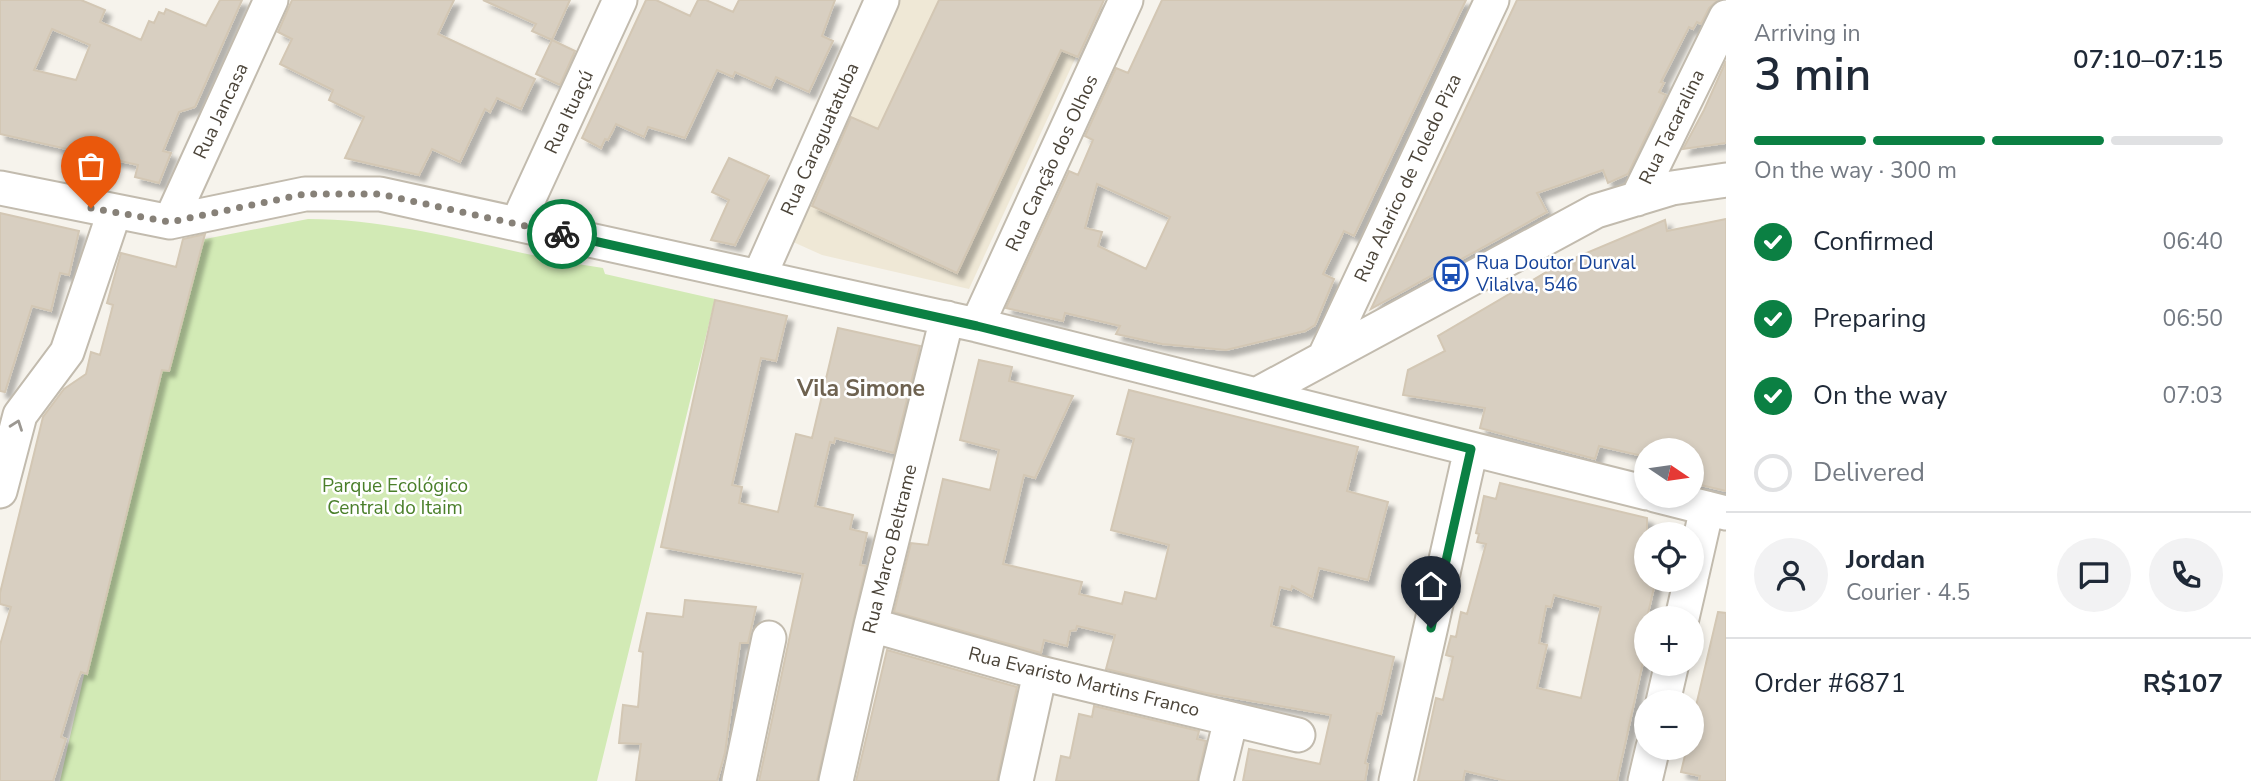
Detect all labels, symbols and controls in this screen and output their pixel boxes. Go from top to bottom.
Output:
text: Arriving in [1754,18,1861,49]
text: 07:10–07:15 [2073,42,2223,77]
text: 3 min [1754,43,1871,106]
street label: Rua Caraguatatuba [775,58,865,220]
street label: Rua Jancasa [187,59,255,163]
street label: Rua Tacaralina [1633,65,1711,189]
street label: Rua Ituaçú [538,66,600,158]
street label: Rua Canção dos Olhos [1000,70,1104,256]
street label: Rua Alarico de Toledo Piza [1348,70,1468,286]
pin [61,136,121,208]
icon: bag [72,147,110,185]
text: On the way · 300 m [1754,155,1957,186]
courier [527,199,597,269]
icon: bike [543,215,581,253]
icon: check [1754,223,1792,261]
text: Confirmed [1813,224,1934,259]
text: 06:40 [2163,226,2223,257]
place label: Rua Doutor Durval Vilalva, 546 [1475,250,1636,298]
bus stop icon: Rua Doutor Durval Vilalva, 546 [1432,255,1470,293]
icon: check [1754,300,1792,338]
text: Preparing [1813,301,1926,336]
text: 06:50 [2163,303,2223,334]
district label: Vila Simone [796,373,925,404]
icon: check [1754,377,1792,415]
text: On the way [1813,378,1947,413]
text: 07:03 [2163,380,2223,411]
one-way arrow [9,419,23,431]
north arrow [1634,438,1704,508]
map controls [1634,438,1704,760]
text: Delivered [1813,455,1925,490]
street label: Rua Marco Beltrame [856,462,924,636]
park label: Parque Ecológico Central do Itaim [322,473,468,521]
button: locate [1634,522,1704,592]
button: person [1754,538,1828,612]
button: chat [2057,538,2131,612]
button: phone [2149,538,2223,612]
text: Jordan [1846,542,1925,577]
pin [1401,556,1461,628]
icon: home [1412,567,1450,605]
text: Courier · 4.5 [1846,577,1970,608]
button: + [1634,606,1704,676]
street label: Rua Evaristo Martins Franco [966,641,1202,723]
text: Order #6871 [1754,666,1906,701]
text: R$107 [2143,666,2223,701]
button: − [1634,690,1704,760]

